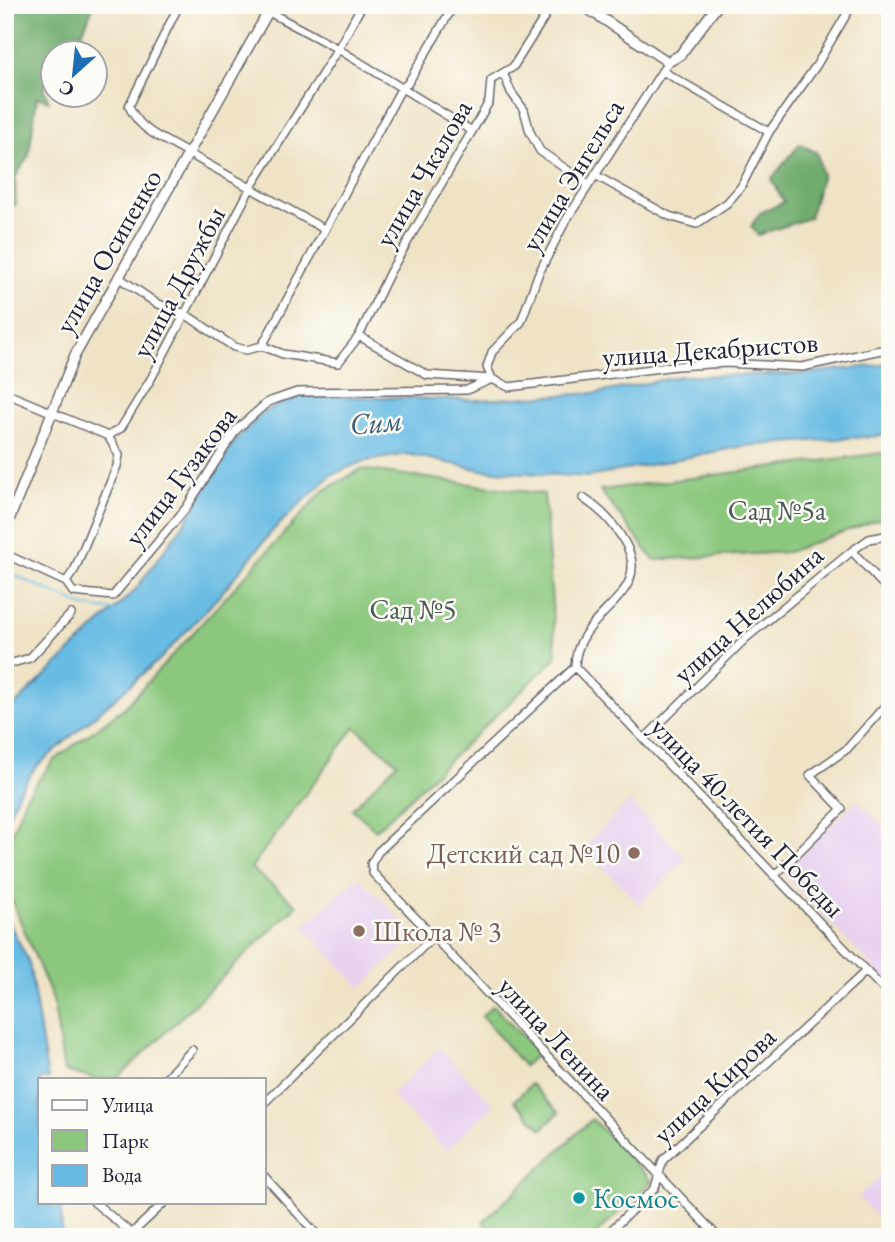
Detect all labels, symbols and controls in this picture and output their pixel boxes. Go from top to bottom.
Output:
north arrow [38,38,108,108]
text: С [55,75,78,103]
street label: улица Энгельса [512,91,632,258]
street label: улица Чкалова [366,92,480,253]
street label: улица Осипенко [46,162,170,340]
street label: улица Дружбы [123,200,233,364]
street label: улица Декабристов [601,323,819,375]
street label: улица Гузакова [116,398,245,553]
water label: Сим [348,400,404,444]
park label: Сад №5а [728,492,827,528]
street label: улица Нелюбина [665,536,831,691]
park label: Сад №5 [369,591,457,627]
street label: улица 40-летия Победы [643,709,853,925]
place label: Детский сад №10 [427,835,620,871]
marker: Детский сад №10 [626,845,642,861]
place label: Школа № 3 [373,913,502,949]
marker: Школа № 3 [351,923,367,939]
street label: улица Ленина [490,968,624,1108]
street label: улица Кирова [645,1018,784,1151]
legend [38,1078,266,1204]
text: Улица [101,1091,154,1118]
text: Парк [102,1127,149,1154]
text: Вода [102,1161,143,1188]
place label: Космос [593,1180,679,1216]
marker: Космос [571,1190,587,1206]

